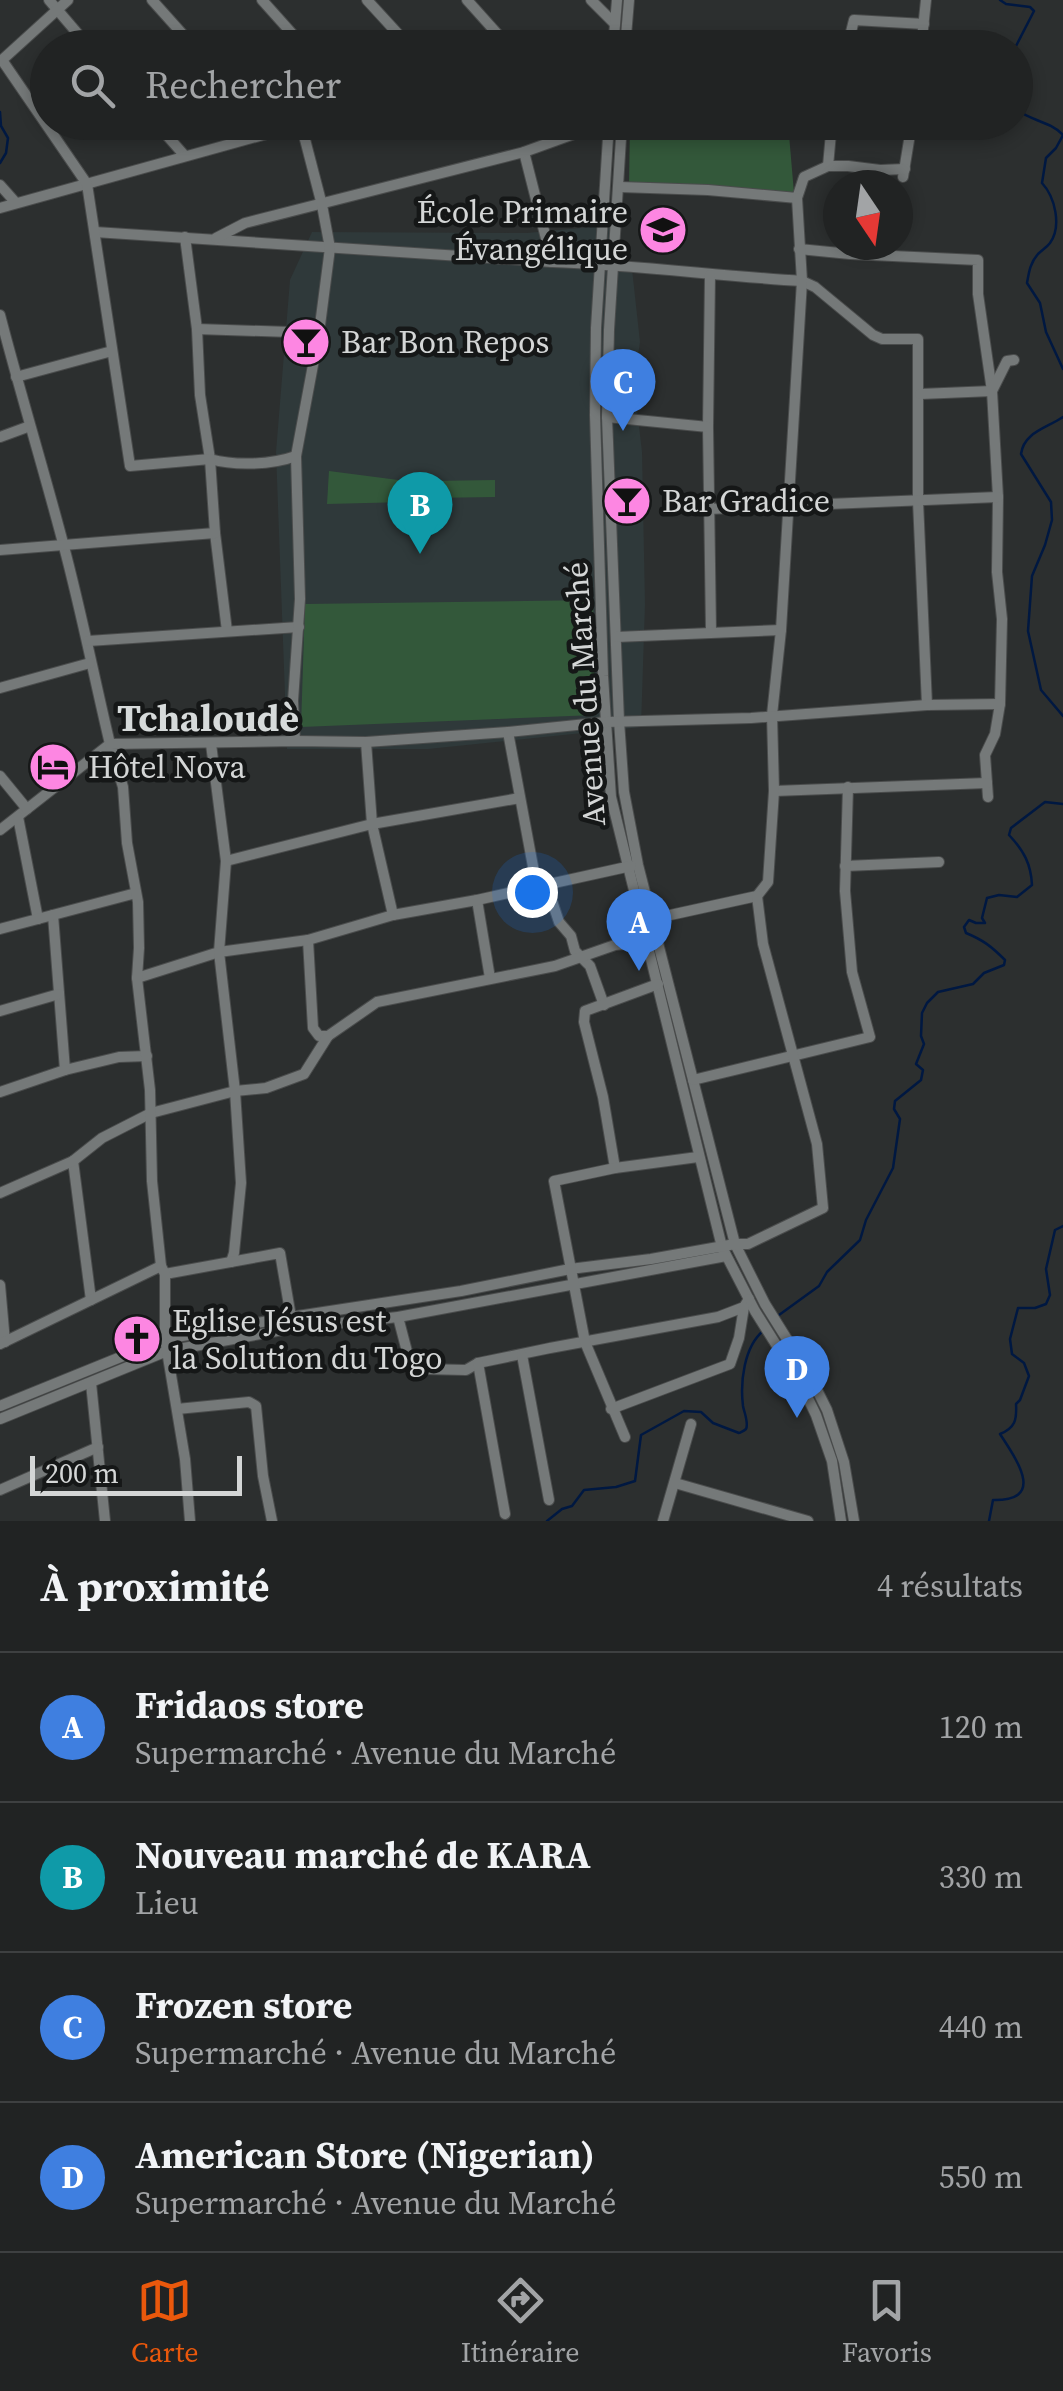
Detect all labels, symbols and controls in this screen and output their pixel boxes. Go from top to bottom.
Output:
search box [30,30,1033,140]
icon: search [65,58,120,113]
text: Rechercher [145,59,341,111]
north arrow [823,170,913,260]
place label: École Primaire Évangélique [417,190,628,271]
school or university icon: École Primaire Évangélique [637,204,689,256]
bar icon: Bar Bon Repos [280,316,332,368]
place label: Bar Bon Repos [341,320,549,364]
pin: C [590,348,656,431]
pin: B [388,472,452,554]
bar icon: Bar Gradice [601,475,653,527]
place label: Bar Gradice [662,479,830,523]
street label: Avenue du Marché [554,560,616,828]
district label: Tchaloudè [117,692,299,744]
hotel icon: Hôtel Nova [27,741,79,793]
place label: Hôtel Nova [88,745,247,789]
your location [507,867,558,918]
pin: A [606,888,672,971]
place label: Eglise Jésus est la Solution du Togo [172,1299,443,1380]
church icon: Eglise Jésus est la Solution du Togo [111,1313,163,1365]
pin: D [764,1336,830,1418]
scale bar [30,1451,242,1496]
text: 200 m [45,1454,119,1492]
text: À proximité [40,1557,269,1615]
text: 4 résultats [877,1564,1023,1608]
text: Fridaos store [135,1679,364,1731]
text: A [62,1705,83,1749]
text: 120 m [939,1705,1023,1749]
text: Supermarché · Avenue du Marché [135,1731,616,1775]
text: Nouveau marché de KARA [135,1829,591,1881]
text: B [62,1855,83,1899]
text: 330 m [939,1855,1023,1899]
text: Lieu [135,1881,199,1925]
text: Frozen store [135,1979,352,2031]
text: C [63,2005,82,2049]
text: 440 m [939,2005,1023,2049]
text: Supermarché · Avenue du Marché [135,2031,616,2075]
text: American Store (Nigerian) [135,2129,595,2181]
text: D [61,2155,84,2199]
text: 550 m [939,2155,1023,2199]
text: Supermarché · Avenue du Marché [135,2181,616,2225]
tab: Carte [131,2273,199,2371]
tab: Itinéraire [461,2273,580,2371]
tab: Favoris [842,2273,932,2371]

